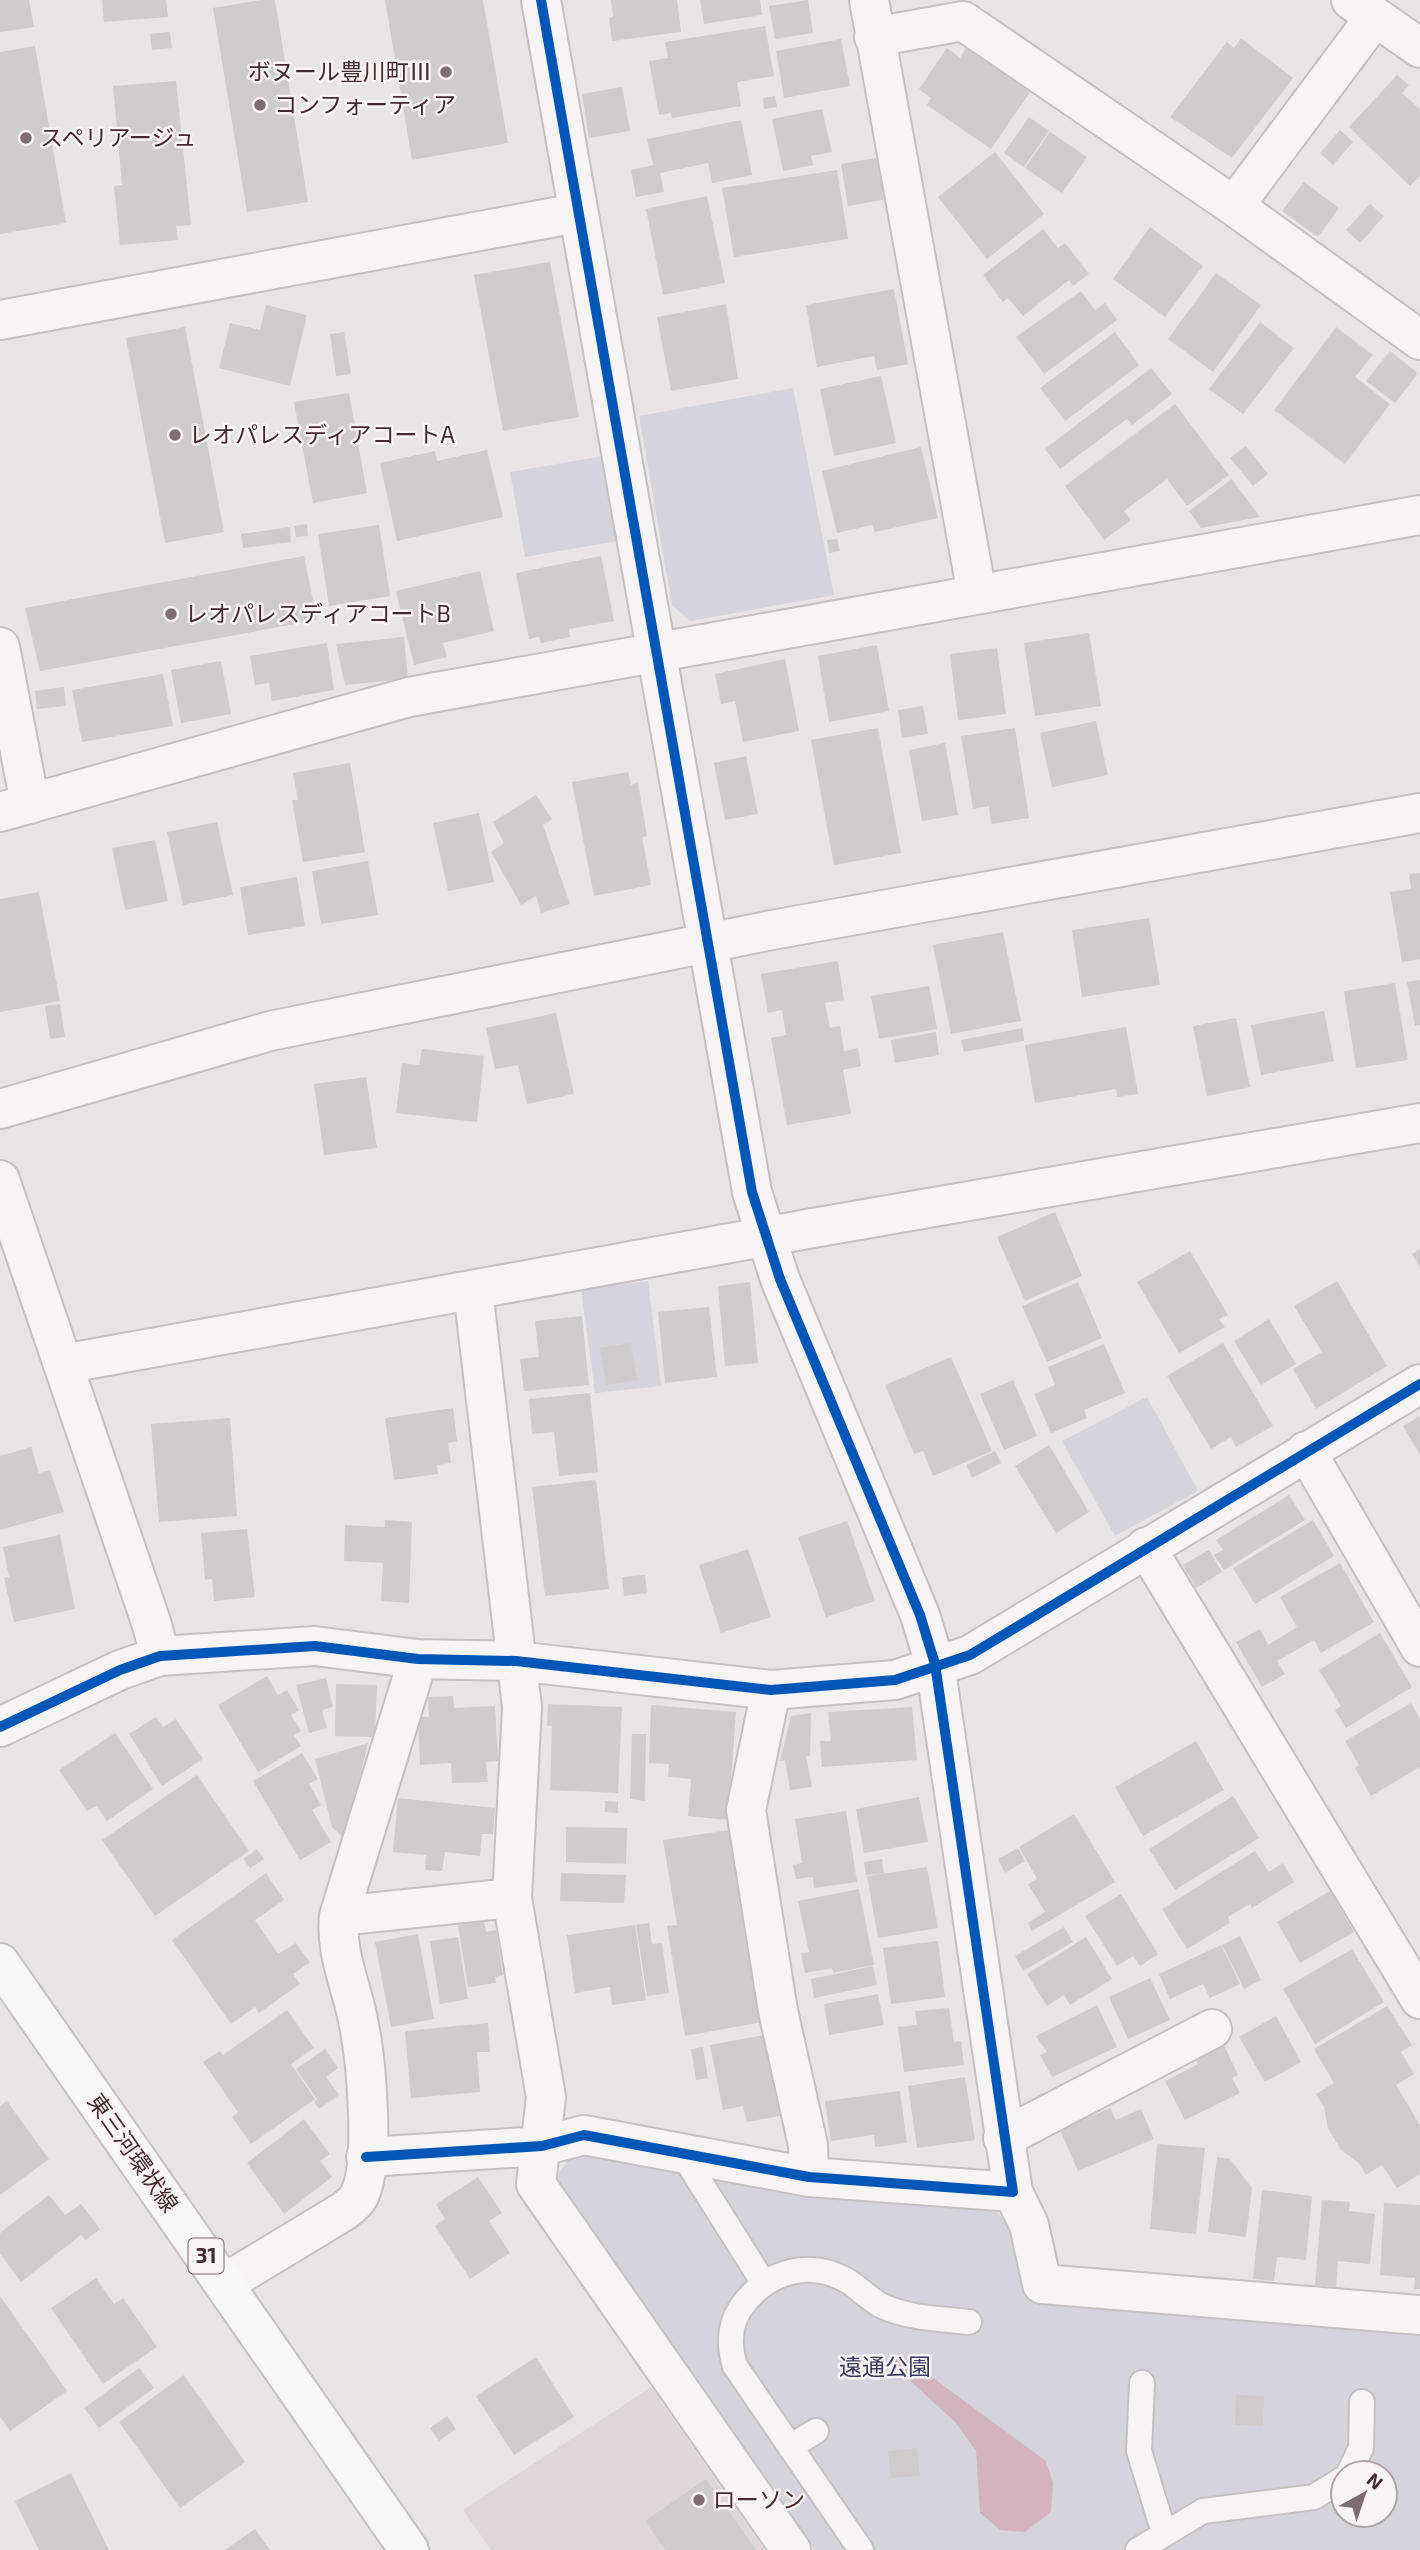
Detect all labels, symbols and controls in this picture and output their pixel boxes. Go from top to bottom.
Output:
place label: ボヌール豊川町Ⅲ [248,57,432,85]
marker: ボヌール豊川町Ⅲ [438,64,454,80]
place label: コンフォーティア [274,90,456,118]
marker: コンフォーティア [252,97,268,113]
place label: スペリアージュ [40,123,196,151]
marker: スペリアージュ [18,130,34,146]
place label: レオパレスディアコートA [189,420,455,448]
marker: レオパレスディアコートA [167,427,183,443]
place label: レオパレスディアコートB [185,599,451,627]
marker: レオパレスディアコートB [163,606,179,622]
street label: 東三河環状線 [83,2088,185,2217]
road number: 31 [188,2238,224,2274]
park label: 遠通公園 [839,2352,931,2380]
north arrow [1329,2459,1399,2529]
text: N [1363,2467,1388,2494]
place label: ローソン [713,2485,805,2513]
marker: ローソン [691,2492,707,2508]

